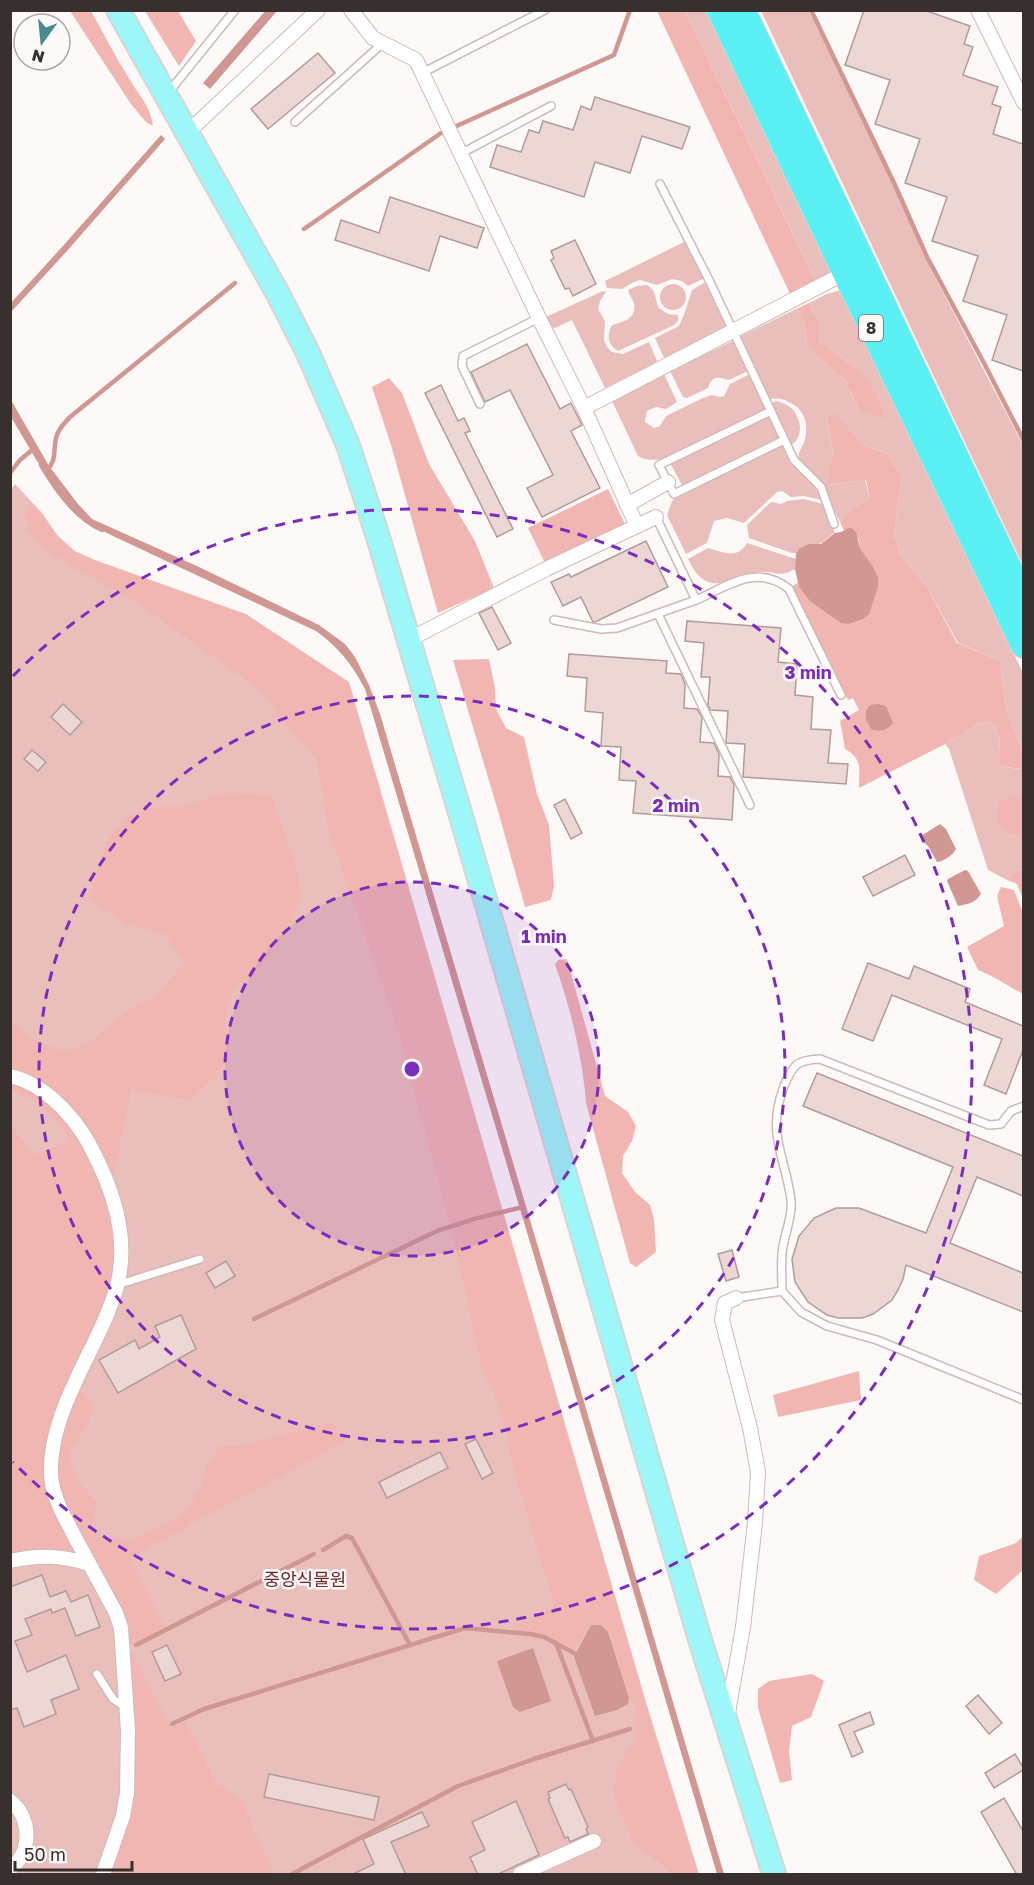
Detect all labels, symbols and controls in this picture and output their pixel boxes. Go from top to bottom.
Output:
north arrow [12,12,72,72]
text: N [30,45,47,68]
road number: 8 [859,315,883,341]
text: 3 min [784,661,832,683]
text: 2 min [652,794,700,816]
text: 1 min [521,925,567,947]
centre of rings [402,1059,422,1079]
park label: 중앙식물원 [264,1568,346,1590]
scale bar [15,1834,132,1872]
text: 50 m [24,1843,66,1865]

